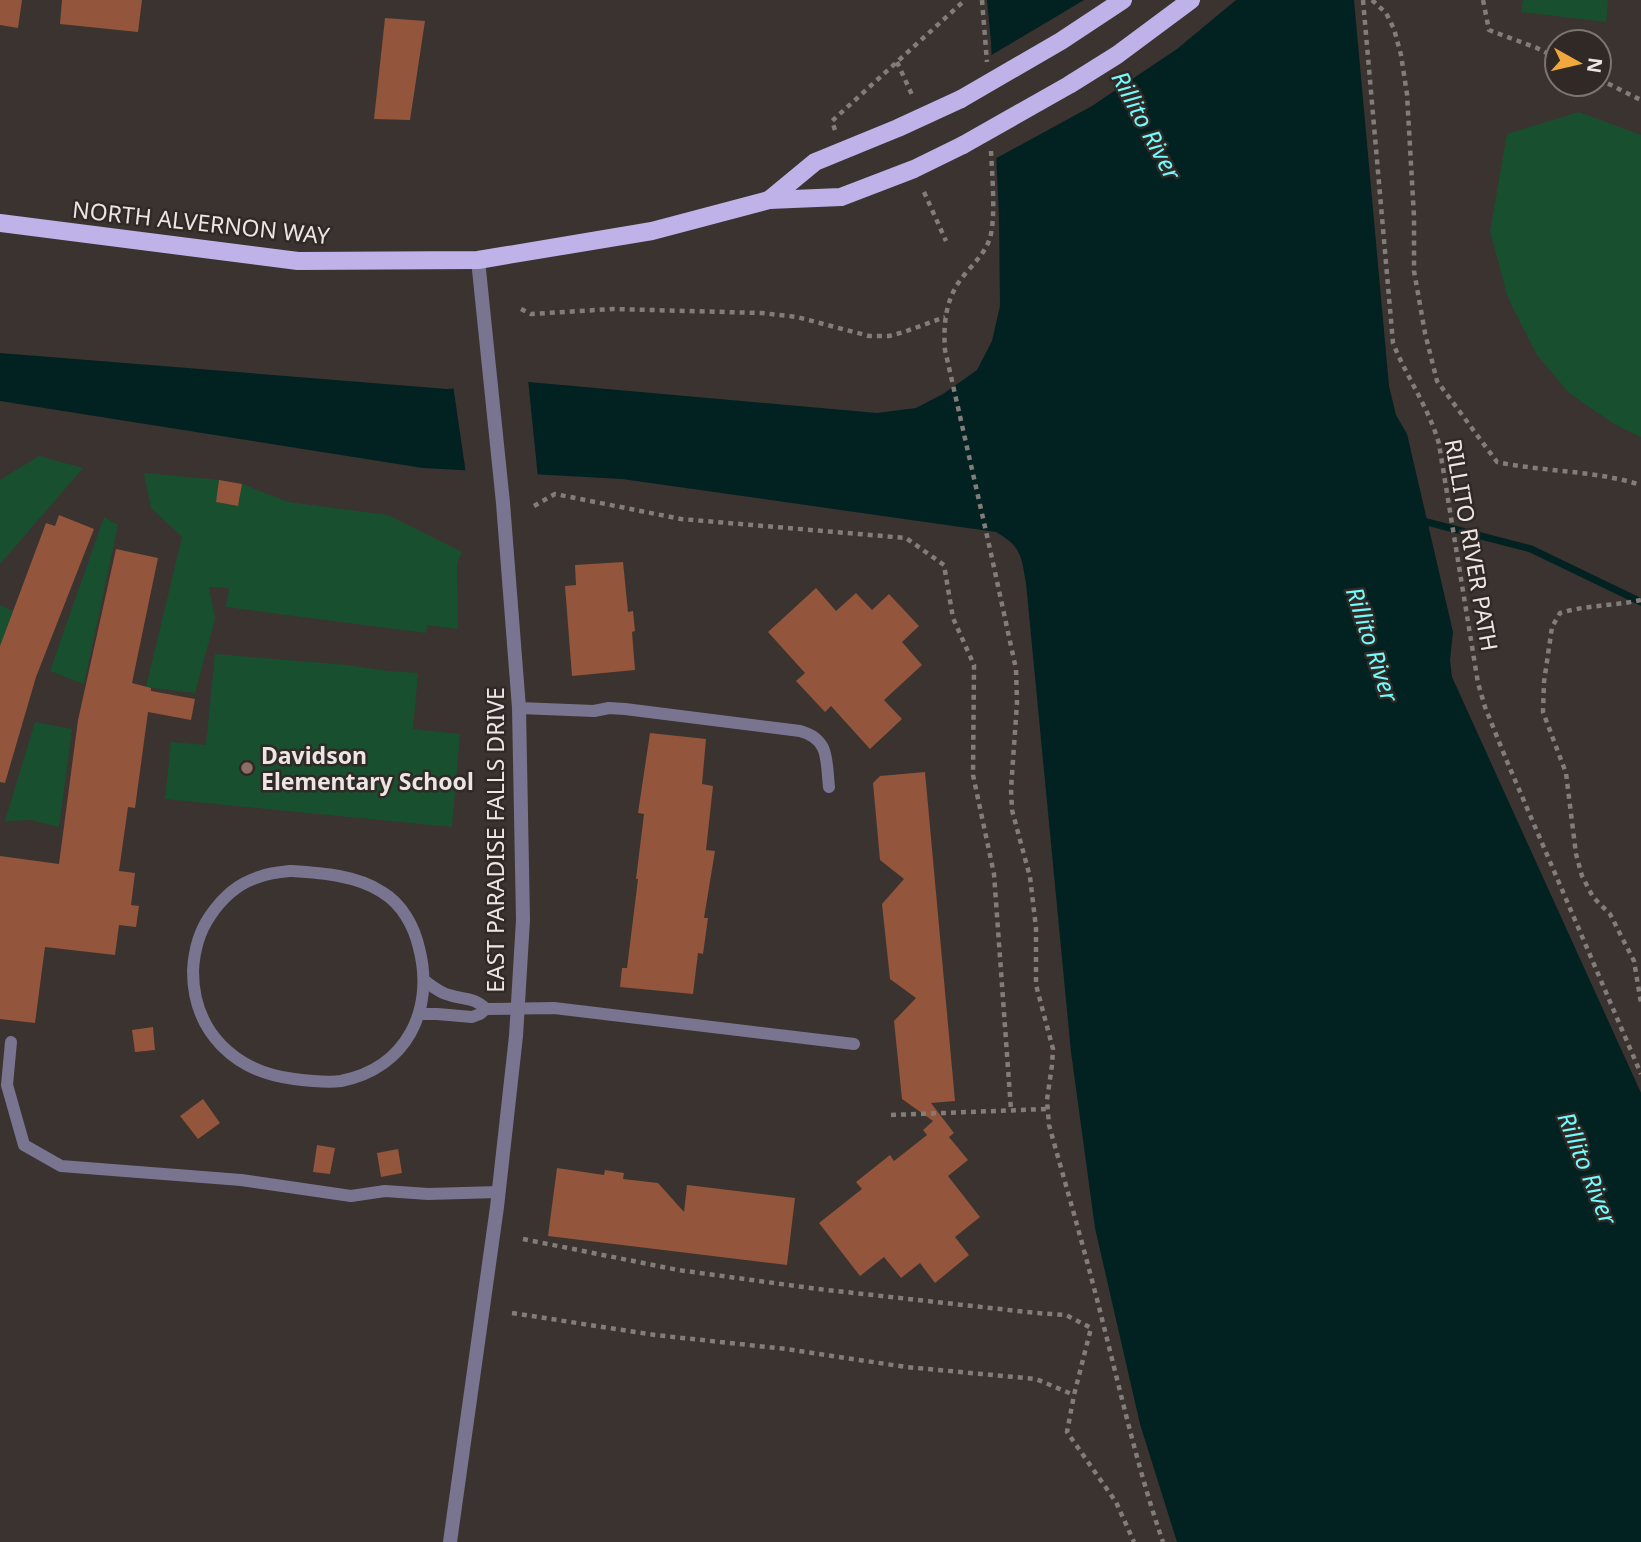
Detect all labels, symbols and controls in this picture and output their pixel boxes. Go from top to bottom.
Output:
north arrow [1543,28,1613,98]
text: N [1581,56,1609,75]
water label: Rillito River [1105,65,1190,187]
street label: NORTH ALVERNON WAY [71,193,332,252]
street label: RILLITO RIVER PATH [1438,436,1506,654]
water label: Rillito River [1339,582,1408,707]
street label: EAST PARADISE FALLS DRIVE [479,687,511,993]
place label: Davidson Elementary School [261,739,474,797]
marker: Davidson Elementary School [239,760,255,776]
water label: Rillito River [1550,1107,1626,1231]

